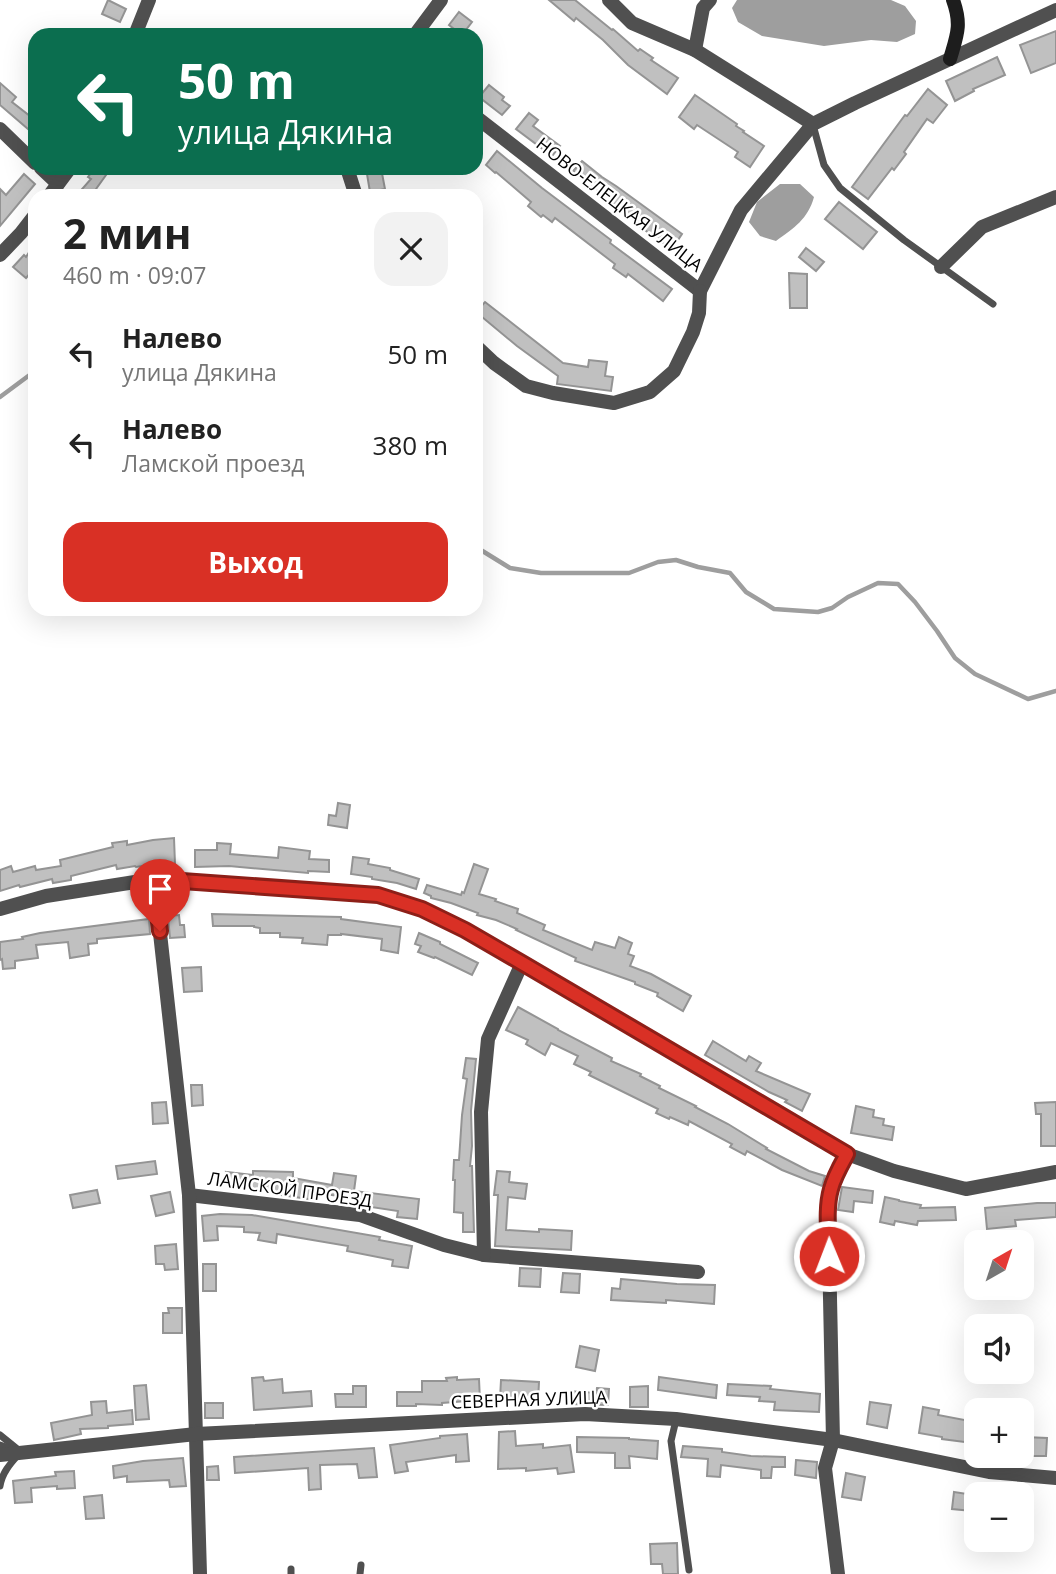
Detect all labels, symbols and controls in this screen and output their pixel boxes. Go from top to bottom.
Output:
text: 50 m [178,47,295,113]
icon: left [63,56,154,147]
text: улица Дякина [178,110,393,153]
street label: НОВО-ЕЛЕЦКАЯ УЛИЦА [532,131,709,277]
text: 2 мин [63,204,191,261]
button: close [374,212,448,286]
text: 460 m · 09:07 [63,259,206,291]
text: Налево [122,320,222,356]
icon: left [63,335,101,373]
text: 50 m [387,336,448,372]
text: улица Дякина [122,356,277,388]
text: Налево [122,411,222,447]
icon: left [63,426,101,464]
text: 380 m [373,427,448,463]
text: Ламской проезд [122,447,305,479]
button: Выход [63,522,448,602]
pin [130,859,190,931]
icon: arrive [141,870,179,908]
street label: ЛАМСКОЙ ПРОЕЗД [206,1166,374,1212]
position arrow [792,1219,866,1293]
north arrow [964,1230,1034,1300]
map controls [964,1230,1034,1552]
button: sound [964,1314,1034,1384]
street label: СЕВЕРНАЯ УЛИЦА [450,1384,608,1414]
button: + [964,1398,1034,1468]
button: − [964,1482,1034,1552]

